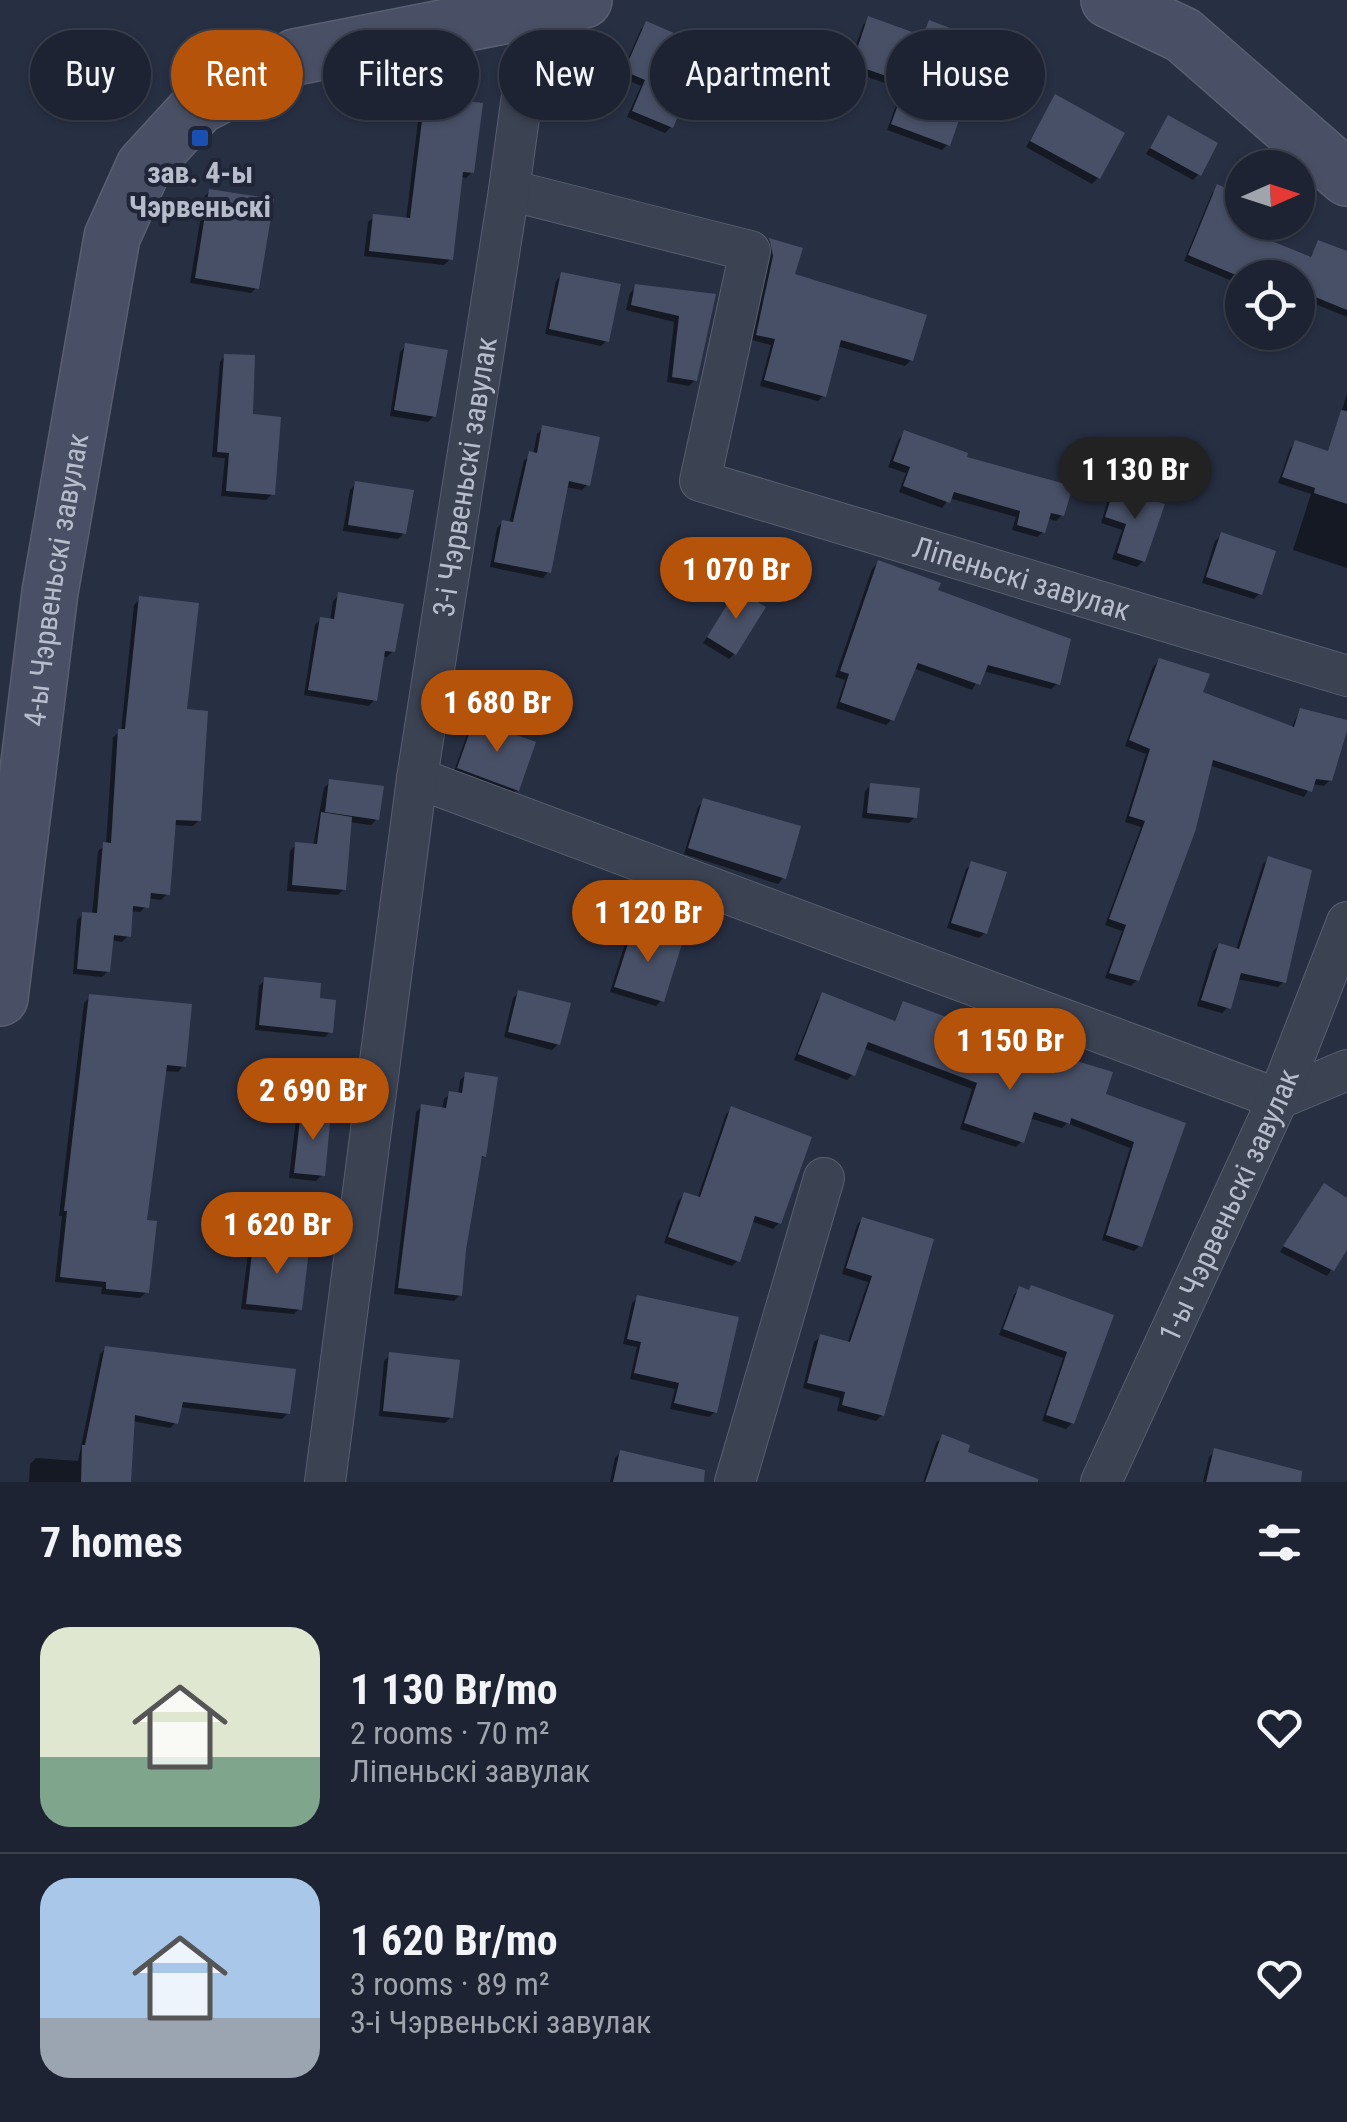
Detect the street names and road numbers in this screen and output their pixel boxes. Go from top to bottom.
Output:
street label: 3-і Чэрвеньскі завулак [425,334,503,619]
street label: 4-ы Чэрвеньскі завулак [16,430,95,728]
street label: Ліпеньскі завулак [909,529,1135,627]
street label: 1-ы Чэрвеньскі завулак [1151,1064,1306,1347]

